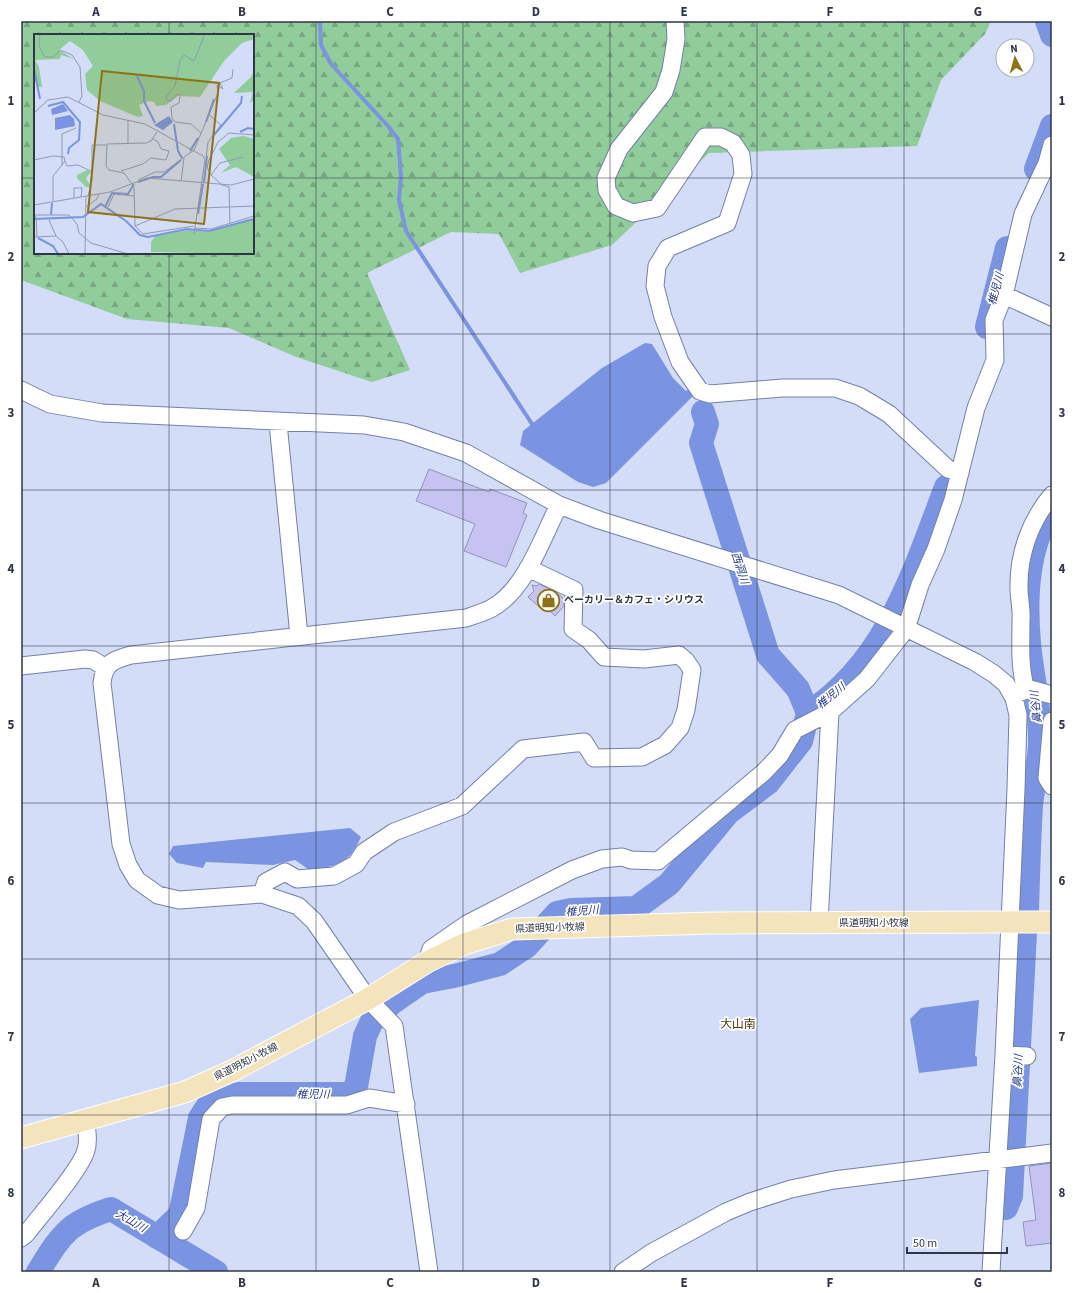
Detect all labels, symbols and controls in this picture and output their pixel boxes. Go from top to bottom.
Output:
text: A [91,3,100,21]
text: B [238,3,246,21]
text: C [386,3,394,21]
text: D [532,3,540,21]
text: E [680,3,688,21]
text: F [827,3,834,21]
text: G [974,3,982,21]
inset map [34,34,254,254]
north arrow [995,38,1035,78]
text: N [1010,41,1018,56]
text: 1 [8,92,15,110]
text: 1 [1059,92,1066,110]
text: 2 [8,248,15,266]
text: 2 [1059,248,1066,266]
water label: 椎児川 [984,270,1008,307]
text: 3 [8,404,15,422]
text: 3 [1059,404,1066,422]
water label: 西洞川 [728,550,753,587]
text: 4 [8,560,15,578]
text: 4 [1059,560,1066,578]
shop icon: ベーカリー＆カフェ・シリウス [535,587,561,613]
place label: ベーカリー＆カフェ・シリウス [564,593,704,607]
water label: 椎児川 [814,679,849,712]
water label: 鼻谷川 [1027,689,1045,724]
text: 5 [8,716,15,734]
text: 5 [1059,716,1066,734]
text: 6 [8,872,15,890]
text: 6 [1059,872,1066,890]
water label: 椎児川 [565,902,600,920]
street label: 県道明知小牧線 [839,916,909,930]
street label: 県道明知小牧線 [515,920,585,936]
district label: 大山南 [720,1016,756,1033]
text: 7 [8,1028,15,1046]
text: 7 [1059,1028,1066,1046]
street label: 県道明知小牧線 [212,1040,280,1084]
water label: 鼻谷川 [1010,1053,1026,1088]
water label: 椎児川 [297,1087,330,1102]
text: 8 [8,1184,15,1202]
text: 8 [1059,1184,1066,1202]
water label: 大山川 [113,1206,150,1236]
scale bar [907,1229,1007,1255]
text: 50 m [913,1235,937,1252]
text: A [91,1274,100,1292]
text: B [238,1274,246,1292]
text: C [386,1274,394,1292]
text: D [532,1274,540,1292]
text: E [680,1274,688,1292]
text: F [827,1274,834,1292]
text: G [974,1274,982,1292]

